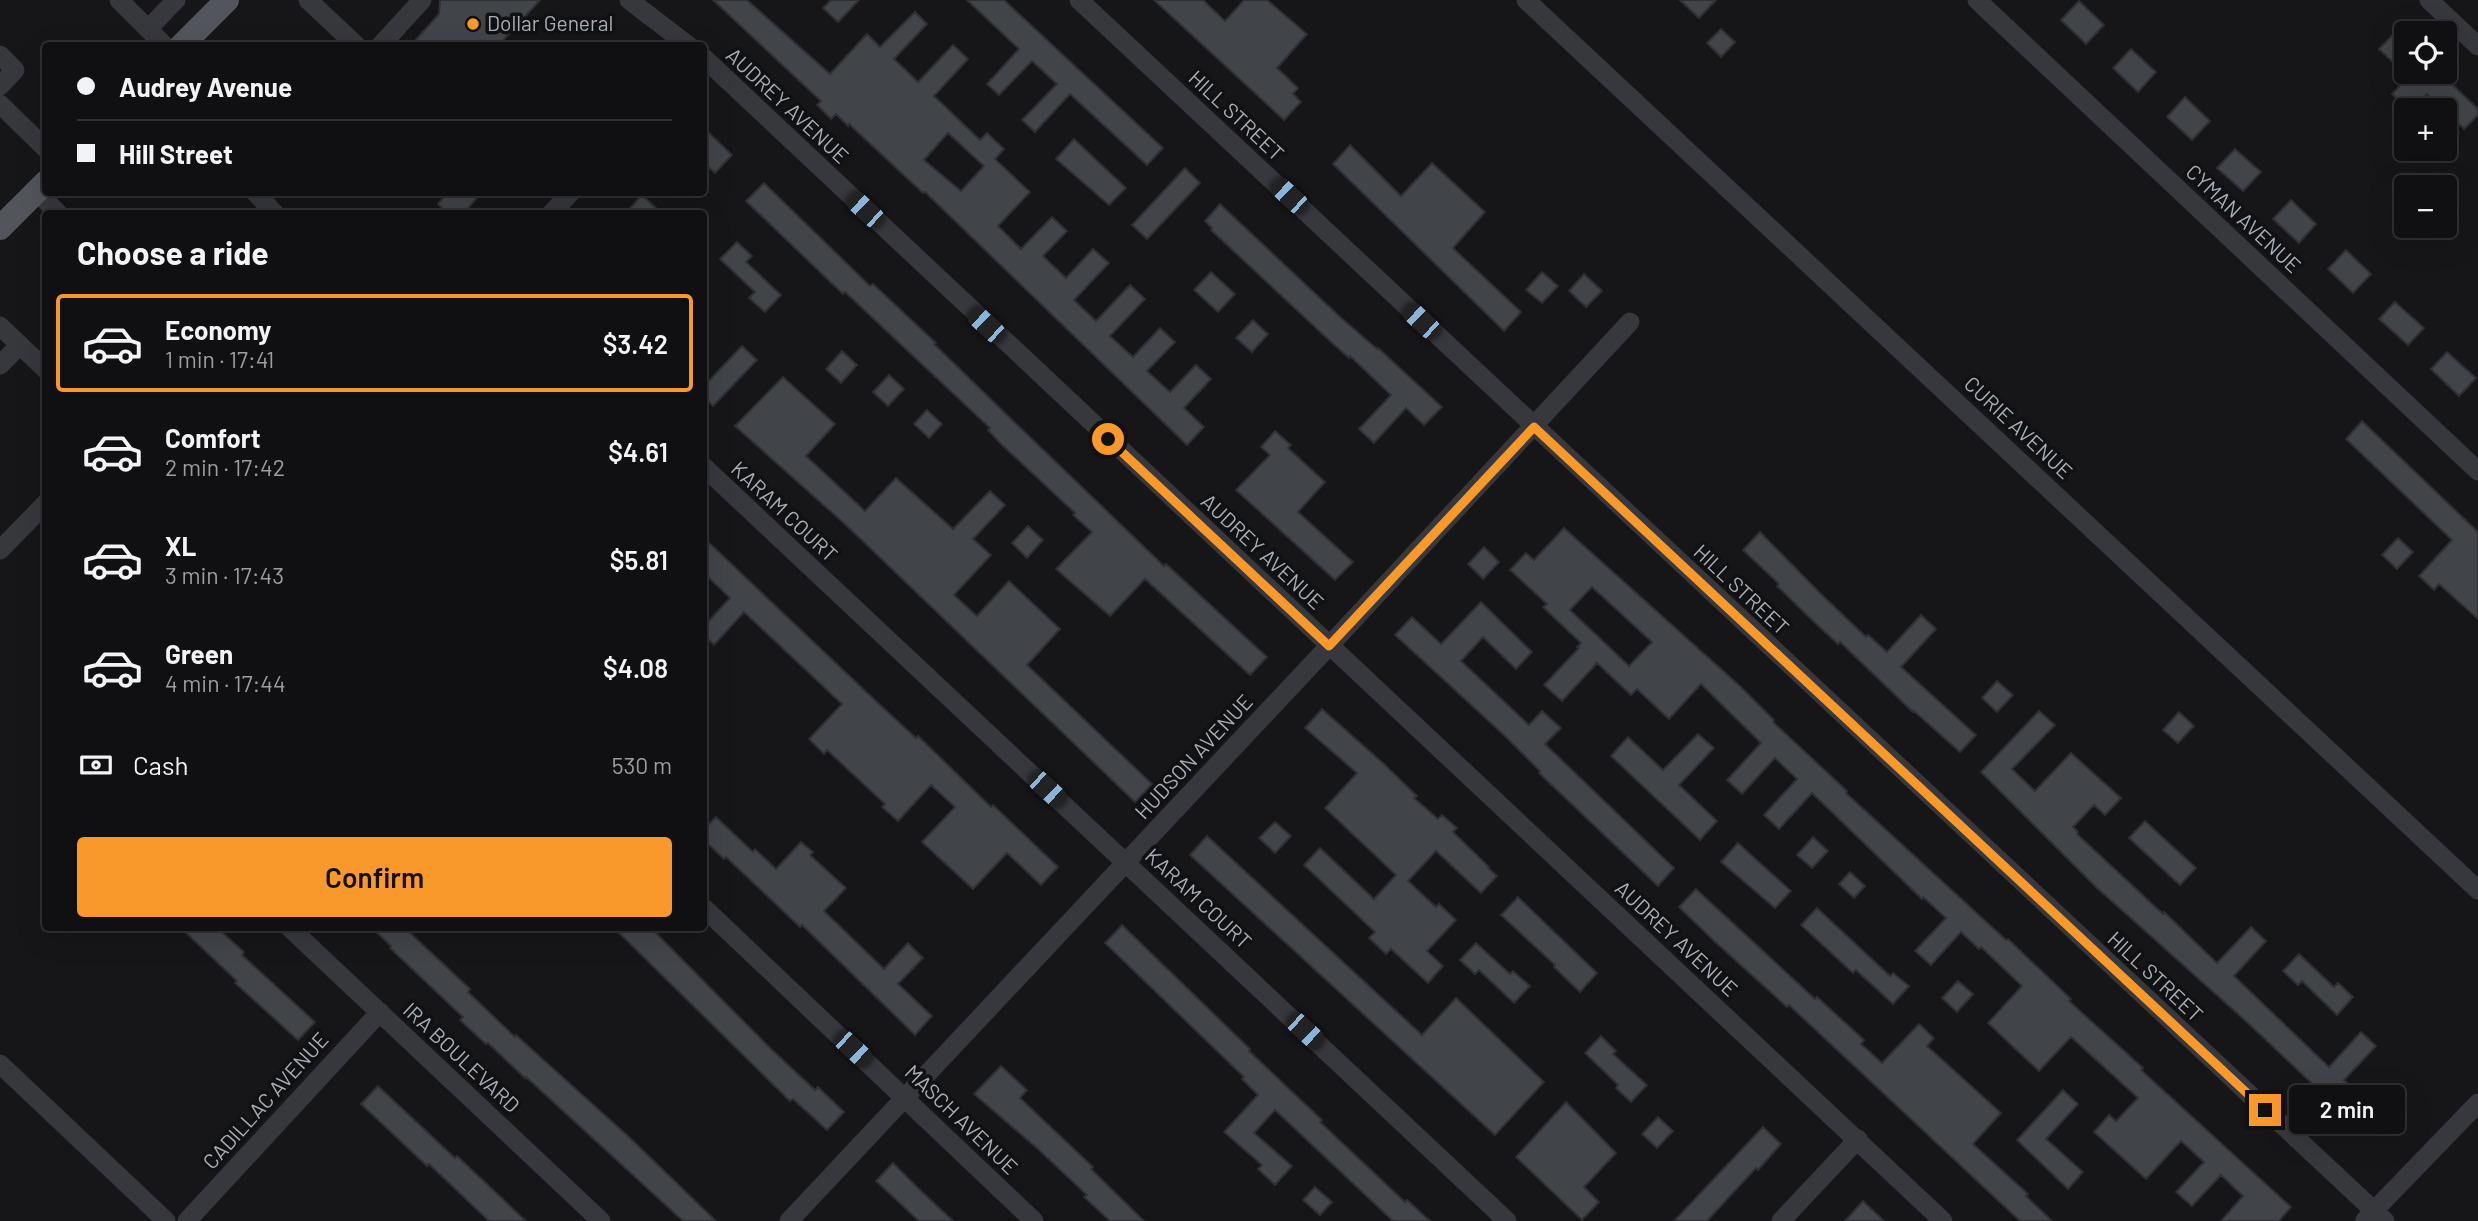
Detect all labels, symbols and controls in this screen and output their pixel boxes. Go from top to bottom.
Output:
place label: Dollar General [487,10,613,35]
marker: Dollar General [465,16,481,32]
map controls [2394,21,2457,238]
button: locate [2394,21,2457,84]
street label: AUDREY AVENUE [722,42,854,168]
street label: HILL STREET [1184,64,1290,165]
text: Audrey Avenue [119,71,292,102]
button: + [2394,98,2457,161]
text: Hill Street [119,138,233,169]
street label: CYMAN AVENUE [2182,158,2307,277]
car [1267,174,1312,218]
button: − [2394,175,2457,238]
car [843,188,888,232]
text: Choose a ride [77,233,269,271]
car [1399,299,1444,343]
car [964,303,1009,347]
icon: car [81,312,144,375]
text: Economy [165,314,271,345]
text: $3.42 [603,328,668,359]
text: 1 min · 17:41 [165,345,274,373]
street label: CURIE AVENUE [1960,371,2078,483]
icon: car [81,420,144,483]
text: Comfort [165,422,261,453]
route start [1092,423,1124,455]
text: $4.61 [608,436,668,467]
text: 2 min · 17:42 [165,453,285,481]
street label: KARAM COURT [727,455,843,566]
street label: AUDREY AVENUE [1197,488,1329,614]
icon: car [81,528,144,591]
text: XL [165,530,196,561]
street label: HILL STREET [1689,538,1795,639]
text: $5.81 [610,544,668,575]
text: 3 min · 17:43 [165,561,284,589]
icon: car [81,636,144,699]
text: Green [165,638,233,669]
text: $4.08 [603,652,668,683]
text: 4 min · 17:44 [165,669,286,697]
street label: HUDSON AVENUE [1129,689,1257,823]
icon: cash [77,746,115,784]
text: Cash [133,749,188,780]
text: 530 m [612,751,672,779]
car [1025,767,1070,811]
button: Confirm [77,837,672,917]
street label: KARAM COURT [1141,842,1257,953]
street label: AUDREY AVENUE [1611,875,1743,1001]
street label: HILL STREET [2103,925,2209,1026]
street label: IRA BOULEVARD [399,997,525,1117]
car [1283,1009,1328,1053]
street label: CADILLAC AVENUE [197,1027,333,1173]
car [831,1027,876,1071]
street label: MASCH AVENUE [900,1059,1024,1179]
callout: 2 min [2290,1086,2405,1134]
route end [2249,1094,2281,1126]
text: 2 min [2320,1095,2374,1123]

